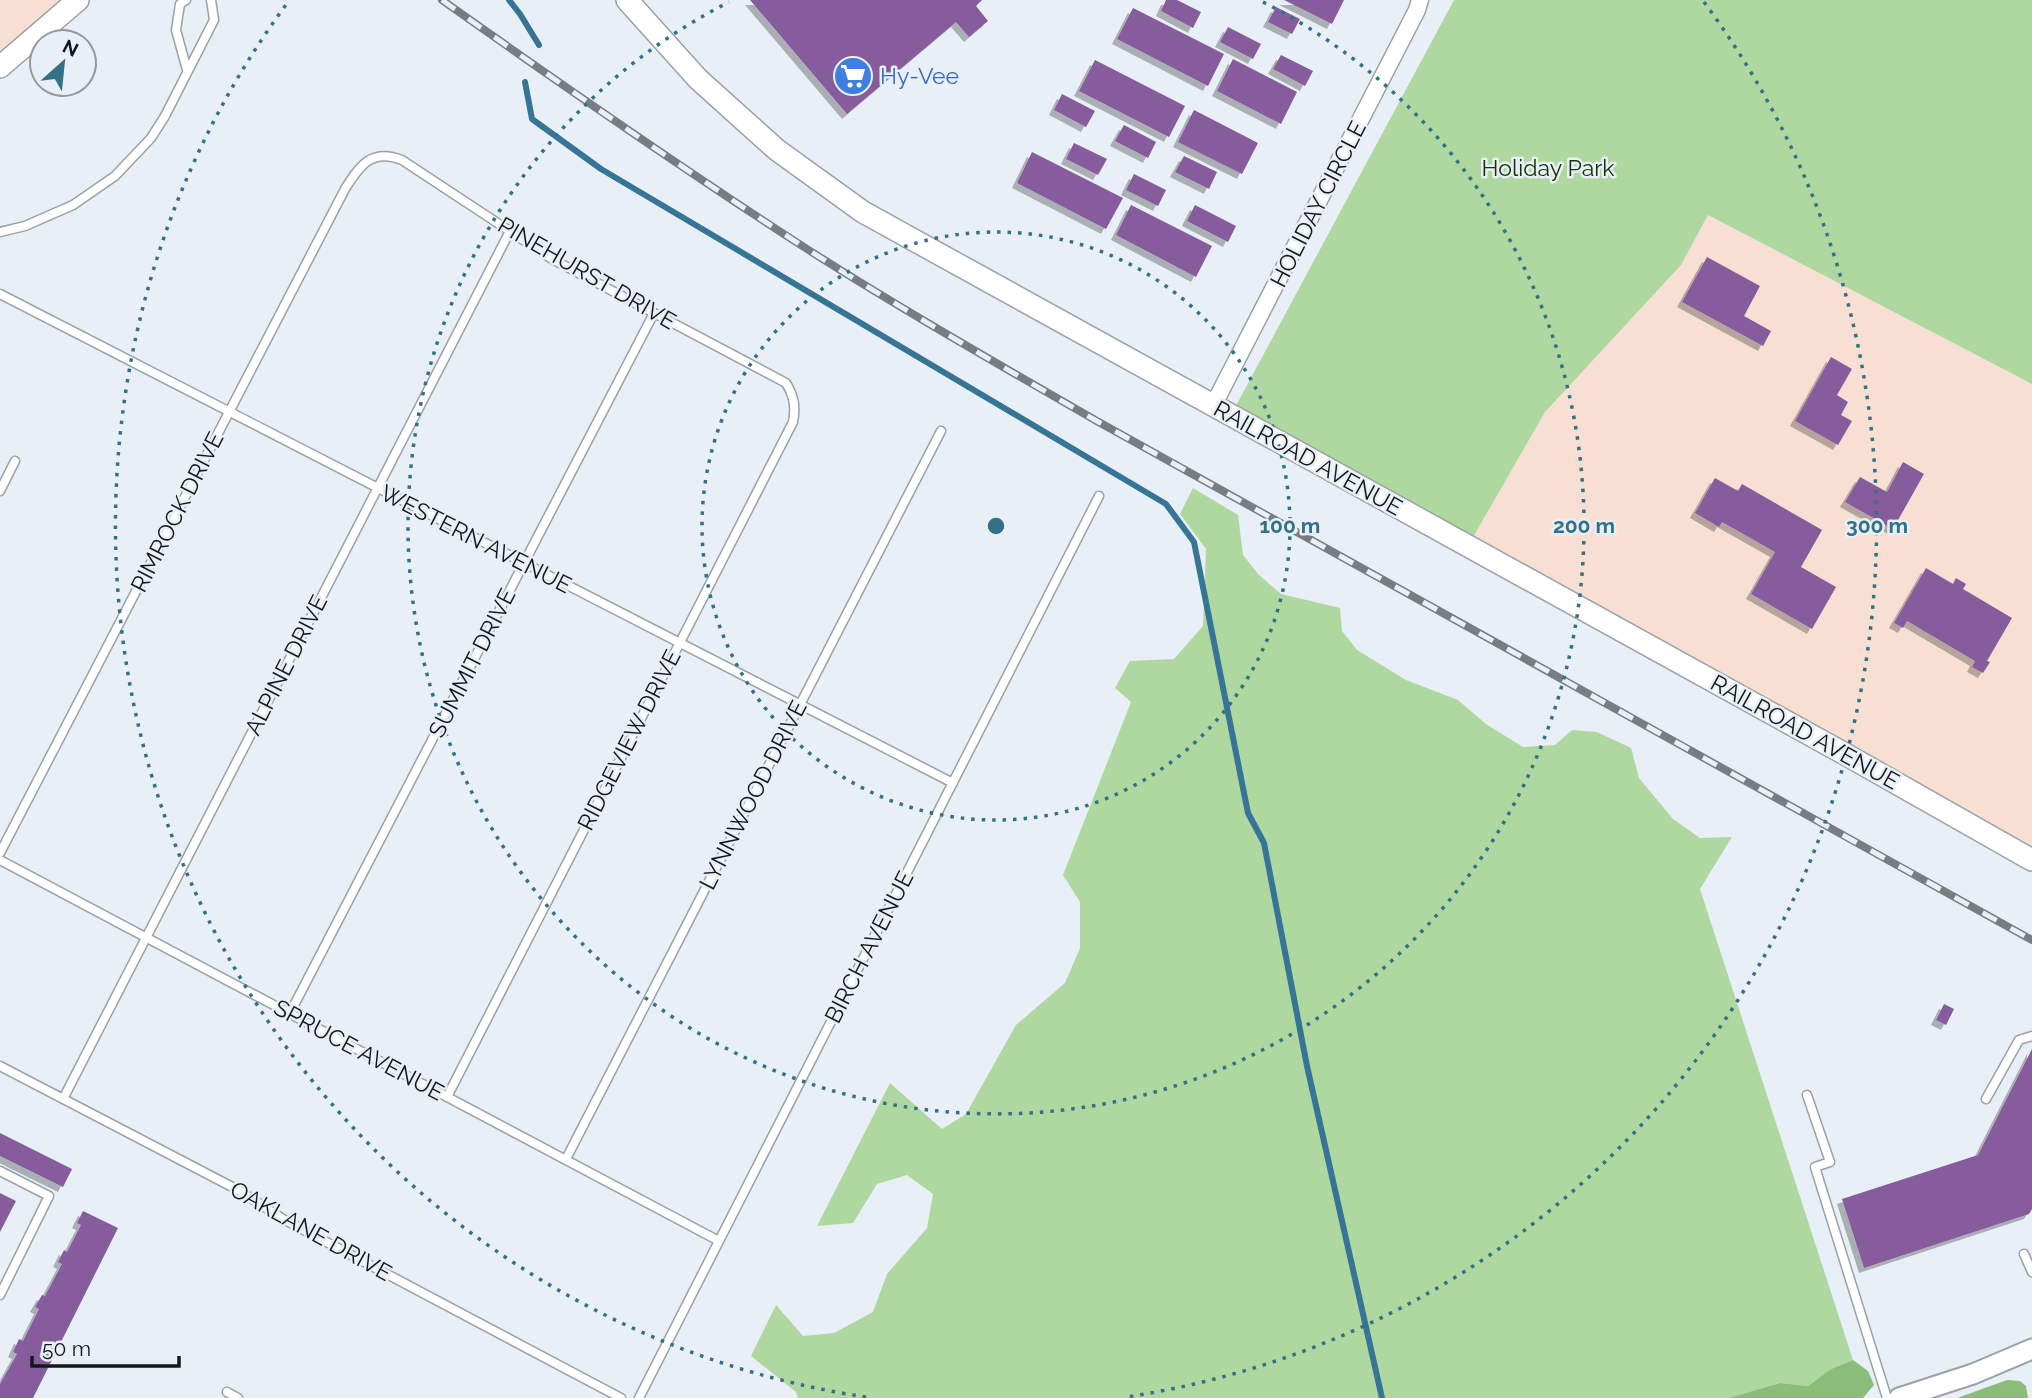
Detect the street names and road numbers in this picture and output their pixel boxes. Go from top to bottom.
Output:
street label: HOLIDAY CIRCLE [1264,116,1371,291]
street label: PINEHURST DRIVE [493,211,681,335]
street label: RAILROAD AVENUE [1209,395,1407,521]
street label: RIMROCK DRIVE [125,427,229,596]
street label: WESTERN AVENUE [376,479,576,598]
street label: SUMMIT DRIVE [422,584,521,742]
street label: ALPINE DRIVE [239,590,332,739]
street label: RIDGEVIEW DRIVE [571,645,686,835]
street label: RAILROAD AVENUE [1706,669,1904,795]
street label: LYNNWOOD DRIVE [693,696,812,894]
street label: BIRCH AVENUE [819,866,918,1027]
street label: SPRUCE AVENUE [270,993,449,1106]
street label: OAKLANE DRIVE [226,1175,397,1286]

